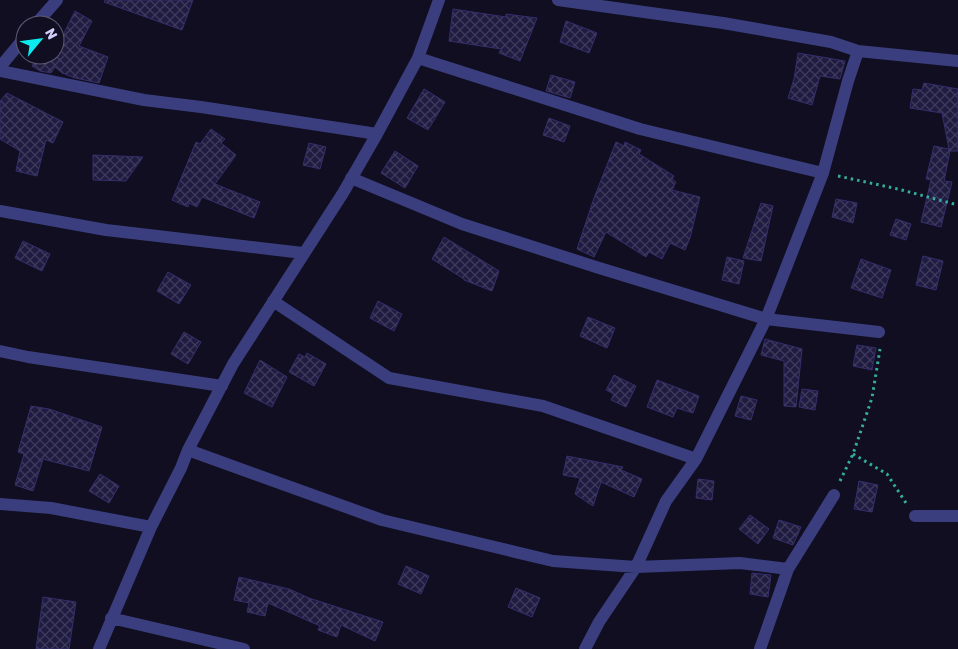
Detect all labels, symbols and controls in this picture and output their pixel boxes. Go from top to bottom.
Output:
north arrow [15,15,65,65]
text: N [41,25,61,42]

